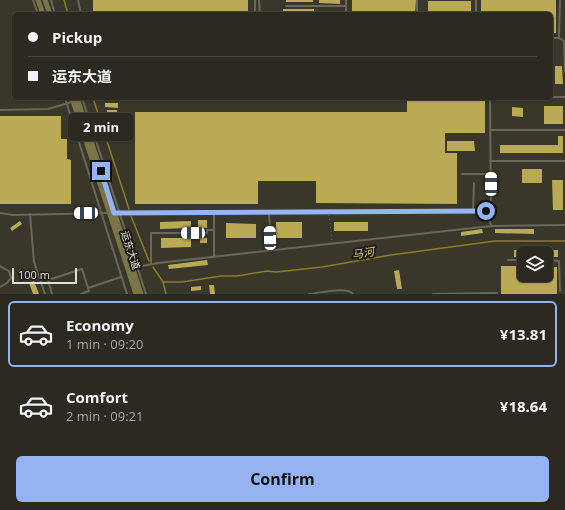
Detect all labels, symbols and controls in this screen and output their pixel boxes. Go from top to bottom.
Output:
text: Pickup [52,27,102,47]
text: 运东大道 [52,66,112,86]
callout: 2 min [68,113,134,141]
text: 2 min [83,118,119,136]
route end [92,162,110,180]
car [485,172,497,196]
route start [477,202,495,220]
car [74,207,98,219]
car [264,226,276,250]
car [181,227,205,239]
street label: 运东大道 [118,229,144,271]
water label: 马河 [351,243,377,262]
map controls [517,246,553,282]
button: layers [517,246,553,282]
scale bar [12,266,77,285]
text: 100 m [18,267,50,282]
text: Economy [66,315,134,335]
icon: car [18,316,54,352]
text: ¥13.81 [500,324,547,344]
text: 1 min · 09:20 [66,335,143,353]
text: Comfort [66,387,128,407]
icon: car [18,388,54,424]
text: ¥18.64 [500,396,547,416]
text: 2 min · 09:21 [66,407,143,425]
button: Confirm [16,456,549,502]

